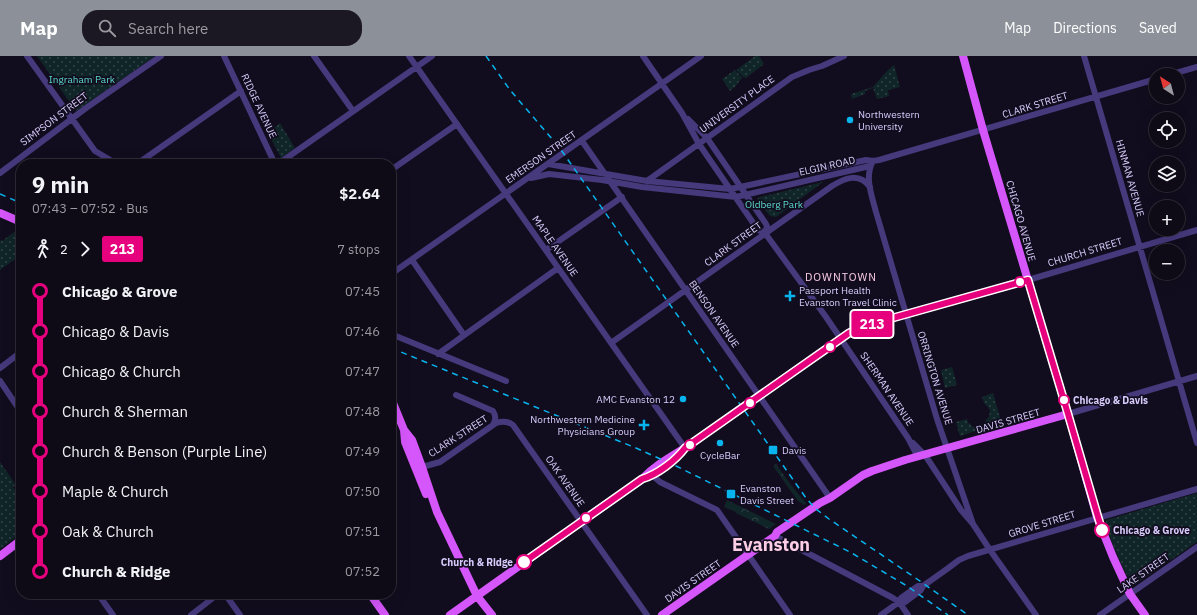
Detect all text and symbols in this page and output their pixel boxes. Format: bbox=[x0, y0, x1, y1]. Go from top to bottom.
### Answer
search box bbox=[82, 10, 362, 46]
text: Map bbox=[20, 16, 58, 40]
icon: search bbox=[96, 17, 118, 39]
text: Search here bbox=[128, 19, 208, 38]
text: Map bbox=[1004, 19, 1031, 37]
text: Directions bbox=[1053, 19, 1117, 37]
text: Saved bbox=[1139, 19, 1177, 37]
north arrow bbox=[1149, 68, 1185, 104]
map controls bbox=[1149, 68, 1185, 280]
street label: RIDGE AVENUE bbox=[238, 72, 280, 141]
street label: UNIVERSITY PLACE bbox=[697, 72, 777, 136]
park label: Ingraham Park bbox=[49, 73, 116, 86]
street label: SIMPSON STREET bbox=[18, 89, 91, 149]
street label: CLARK STREET bbox=[1001, 89, 1070, 121]
place label: Northwestern University bbox=[858, 108, 920, 133]
button: locate bbox=[1149, 112, 1185, 148]
marker: Northwestern University bbox=[845, 115, 855, 125]
street label: EMERSON STREET bbox=[503, 128, 579, 186]
street label: HINMAN AVENUE bbox=[1113, 138, 1147, 218]
street label: ELGIN ROAD bbox=[798, 153, 857, 179]
button: layers bbox=[1149, 156, 1185, 192]
text: 9 min bbox=[32, 170, 89, 199]
street label: CHICAGO AVENUE bbox=[1003, 179, 1039, 263]
text: $2.64 bbox=[339, 184, 380, 203]
park label: Oldberg Park bbox=[745, 198, 804, 211]
text: 07:43 – 07:52 · Bus bbox=[32, 200, 148, 217]
button: + bbox=[1149, 200, 1185, 236]
street label: MAPLE AVENUE bbox=[529, 213, 581, 279]
street label: CLARK STREET bbox=[702, 219, 765, 269]
street label: CHURCH STREET bbox=[1046, 234, 1124, 269]
icon: walk bbox=[32, 238, 54, 260]
icon: forward bbox=[74, 238, 96, 260]
text: 213 bbox=[110, 240, 135, 258]
text: 2 bbox=[60, 241, 68, 258]
text: 7 stops bbox=[337, 241, 380, 258]
button: − bbox=[1149, 244, 1185, 280]
district label: DOWNTOWN bbox=[805, 270, 877, 284]
unlabelled marker bbox=[1014, 276, 1026, 288]
street label: BENSON AVENUE bbox=[686, 278, 742, 350]
text: Chicago & Grove bbox=[62, 282, 177, 301]
text: 07:45 bbox=[345, 283, 380, 300]
place label: Passport Health Evanston Travel Clinic bbox=[799, 284, 897, 309]
marker: Passport Health Evanston Travel Clinic bbox=[784, 290, 796, 302]
line badge: 213 bbox=[849, 311, 895, 337]
text: 213 bbox=[859, 315, 885, 333]
text: Chicago & Davis bbox=[62, 322, 169, 341]
text: 07:46 bbox=[345, 323, 380, 340]
street label: ORRINGTON AVENUE bbox=[915, 330, 955, 427]
unlabelled marker bbox=[824, 341, 836, 353]
street label: SHERMAN AVENUE bbox=[857, 349, 917, 429]
text: Chicago & Church bbox=[62, 362, 181, 381]
text: 07:47 bbox=[345, 363, 380, 380]
place label: AMC Evanston 12 bbox=[596, 393, 675, 406]
marker: AMC Evanston 12 bbox=[678, 394, 688, 404]
marker: Chicago & Davis bbox=[1058, 394, 1070, 406]
place label: Chicago & Davis bbox=[1073, 394, 1148, 407]
unlabelled marker bbox=[744, 397, 756, 409]
text: Church & Sherman bbox=[62, 402, 188, 421]
text: 07:48 bbox=[345, 403, 380, 420]
street label: DAVIS STREET bbox=[974, 406, 1042, 436]
street label: CLARK STREET bbox=[426, 412, 490, 460]
place label: Northwestern Medicine Physicians Group bbox=[530, 413, 635, 438]
marker: Northwestern Medicine Physicians Group bbox=[638, 419, 650, 431]
marker: CycleBar bbox=[715, 438, 725, 448]
unlabelled marker bbox=[684, 439, 696, 451]
text: Church & Benson (Purple Line) bbox=[62, 442, 267, 461]
text: 07:49 bbox=[345, 443, 380, 460]
marker: Davis bbox=[767, 444, 779, 456]
place label: Davis bbox=[782, 444, 806, 457]
place label: CycleBar bbox=[700, 449, 740, 462]
street label: OAK AVENUE bbox=[543, 453, 588, 509]
text: Maple & Church bbox=[62, 482, 169, 501]
place label: Evanston Davis Street bbox=[740, 482, 795, 507]
text: 07:50 bbox=[345, 483, 380, 500]
marker: Evanston Davis Street bbox=[725, 488, 737, 500]
street label: GROVE STREET bbox=[1007, 508, 1077, 540]
unlabelled marker bbox=[580, 512, 592, 524]
text: Oak & Church bbox=[62, 522, 154, 541]
marker: Chicago & Grove bbox=[1094, 522, 1110, 538]
text: 07:51 bbox=[345, 523, 380, 540]
place label: Chicago & Grove bbox=[1113, 524, 1190, 537]
district label: Evanston bbox=[732, 533, 810, 556]
street label: LAKE STREET bbox=[1114, 550, 1172, 596]
marker: Church & Ridge bbox=[516, 554, 532, 570]
place label: Church & Ridge bbox=[441, 556, 513, 569]
street label: DAVIS STREET bbox=[662, 557, 724, 605]
text: Church & Ridge bbox=[62, 562, 170, 581]
text: 07:52 bbox=[345, 563, 380, 580]

